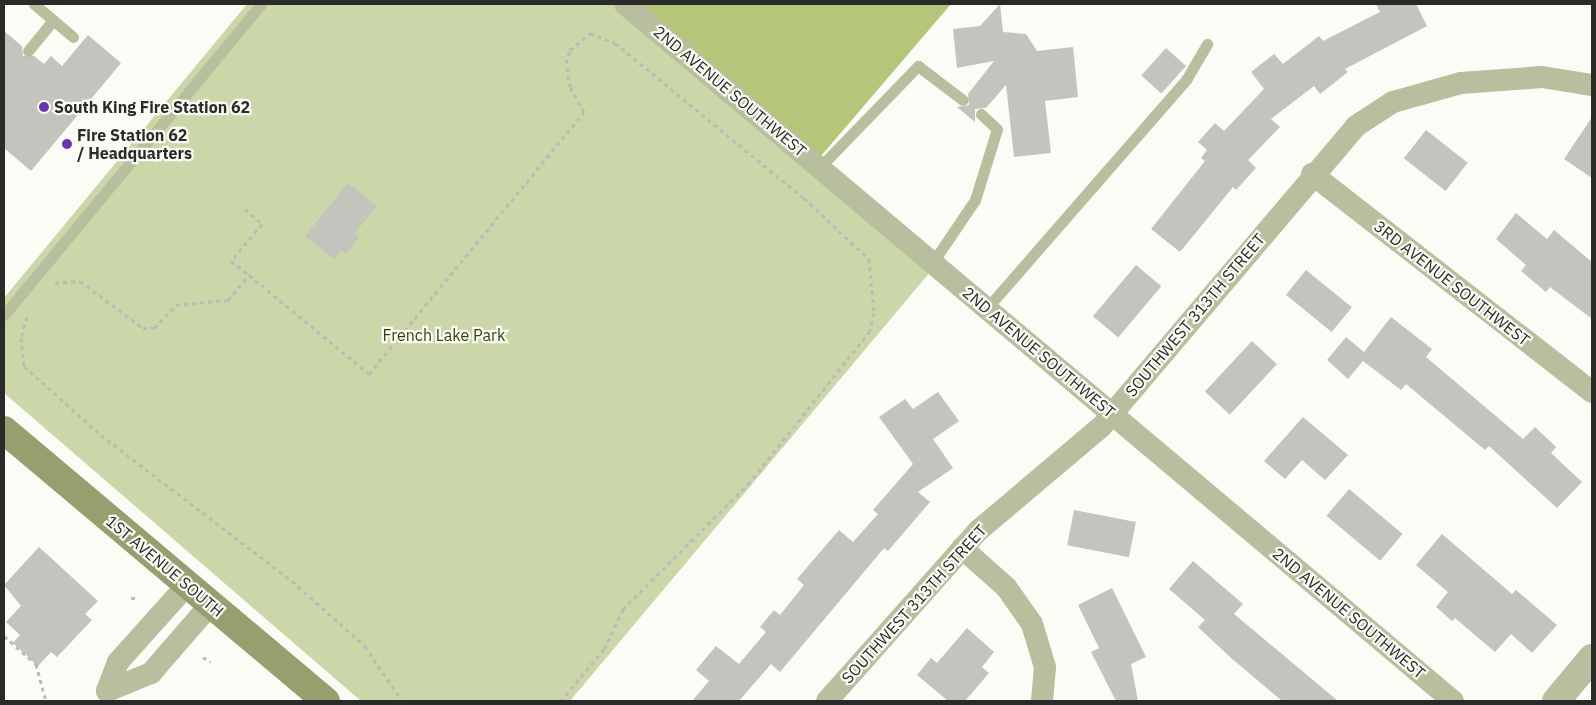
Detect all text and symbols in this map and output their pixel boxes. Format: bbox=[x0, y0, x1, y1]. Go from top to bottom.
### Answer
street label: 2ND AVENUE SOUTHWEST bbox=[650, 22, 810, 160]
place label: South King Fire Station 62 bbox=[54, 97, 250, 117]
marker: South King Fire Station 62 bbox=[38, 101, 50, 113]
place label: Fire Station 62 / Headquarters bbox=[77, 125, 192, 163]
marker: Fire Station 62 / Headquarters bbox=[61, 138, 73, 150]
street label: 3RD AVENUE SOUTHWEST bbox=[1370, 216, 1534, 350]
street label: SOUTHWEST 313TH STREET bbox=[1121, 230, 1269, 400]
street label: 2ND AVENUE SOUTHWEST bbox=[959, 283, 1119, 421]
park label: French Lake Park bbox=[383, 325, 505, 345]
street label: 1ST AVENUE SOUTH bbox=[102, 511, 228, 621]
street label: SOUTHWEST 313TH STREET bbox=[838, 521, 990, 687]
street label: 2ND AVENUE SOUTHWEST bbox=[1269, 544, 1429, 682]

